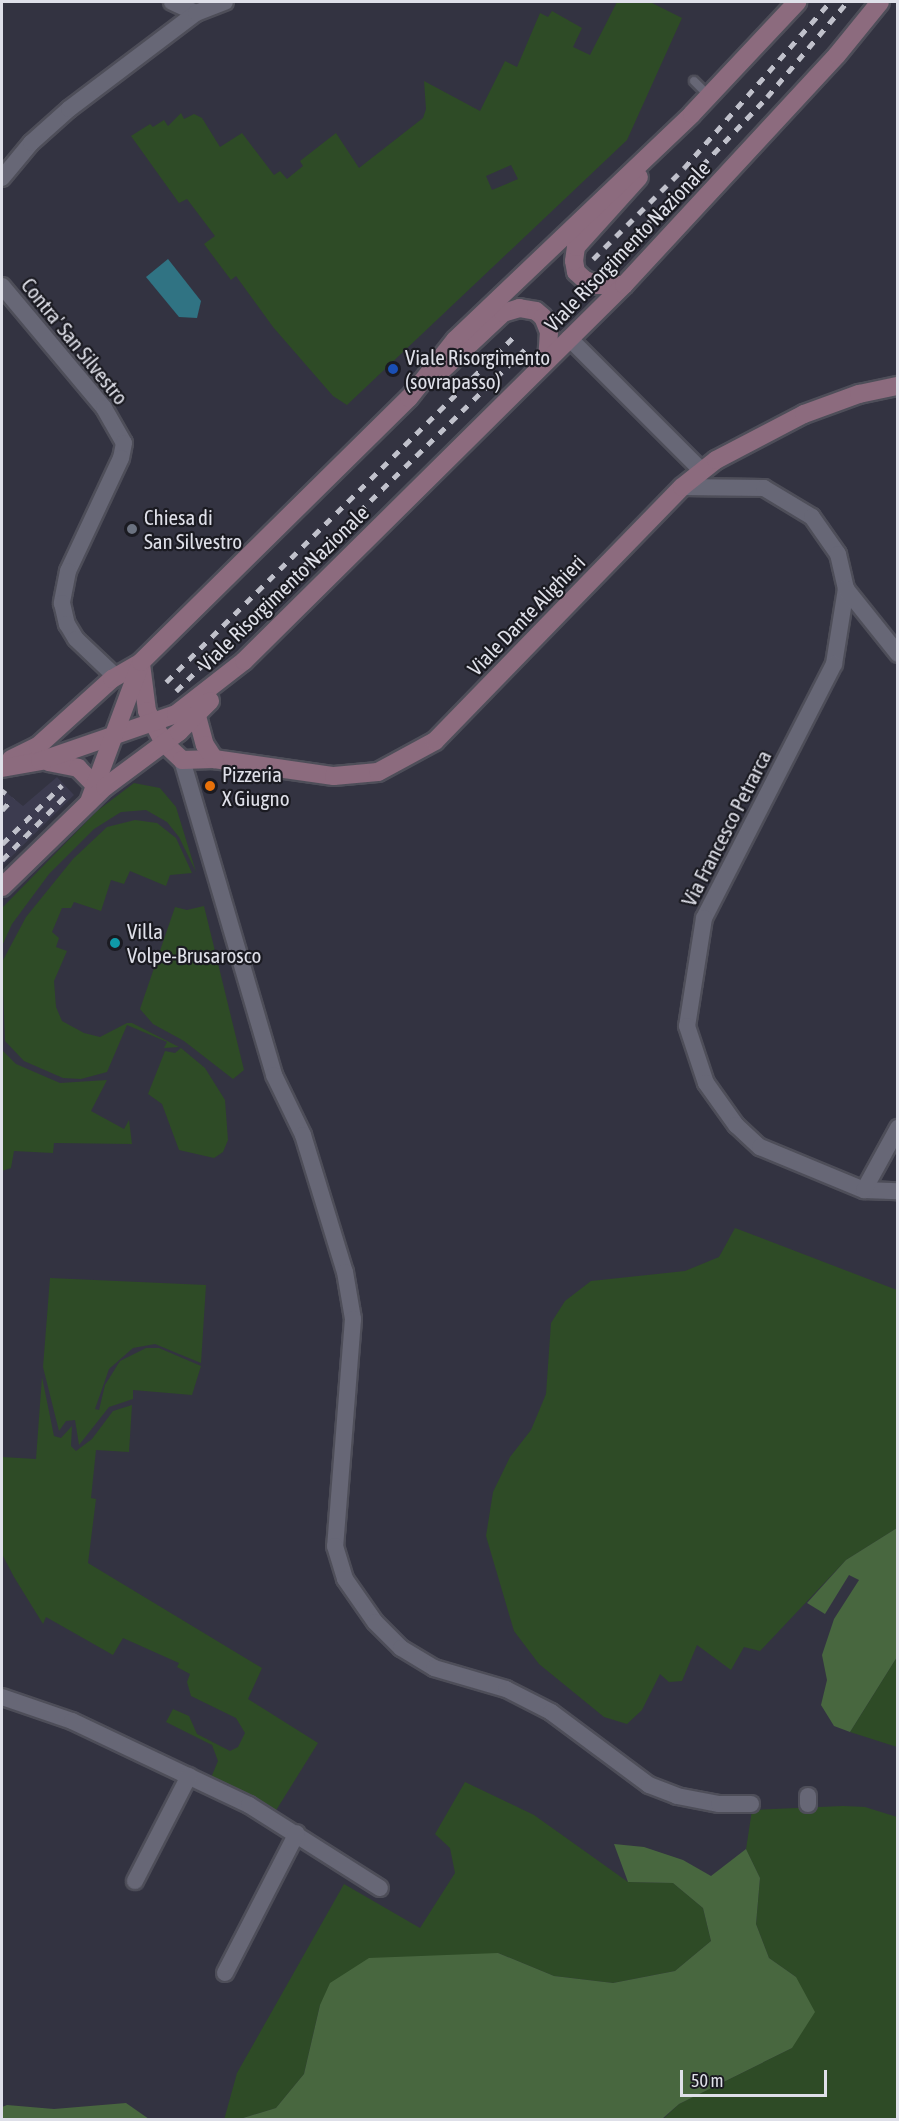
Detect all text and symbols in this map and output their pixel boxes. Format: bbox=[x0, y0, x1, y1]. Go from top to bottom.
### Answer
street label: Viale Risorgimento Nazionale bbox=[539, 155, 715, 337]
street label: Contra' San Silvestro bbox=[16, 273, 134, 409]
place label: Viale Risorgimento (sovrapasso) bbox=[405, 344, 550, 394]
marker: Viale Risorgimento (sovrapasso) bbox=[386, 362, 400, 376]
street label: Viale Risorgimento Nazionale bbox=[192, 500, 374, 676]
place label: Chiesa di San Silvestro bbox=[144, 504, 242, 554]
marker: Chiesa di San Silvestro bbox=[125, 522, 139, 536]
street label: Viale Dante Alighieri bbox=[462, 549, 590, 681]
street label: Via Francesco Petrarca bbox=[676, 746, 776, 910]
place label: Pizzeria X Giugno bbox=[222, 761, 290, 811]
marker: Pizzeria X Giugno bbox=[203, 779, 217, 793]
place label: Villa Volpe-Brusarosco bbox=[127, 918, 261, 968]
marker: Villa Volpe-Brusarosco bbox=[108, 936, 122, 950]
scale bar bbox=[683, 2058, 830, 2096]
text: 50 m bbox=[691, 2070, 723, 2091]

